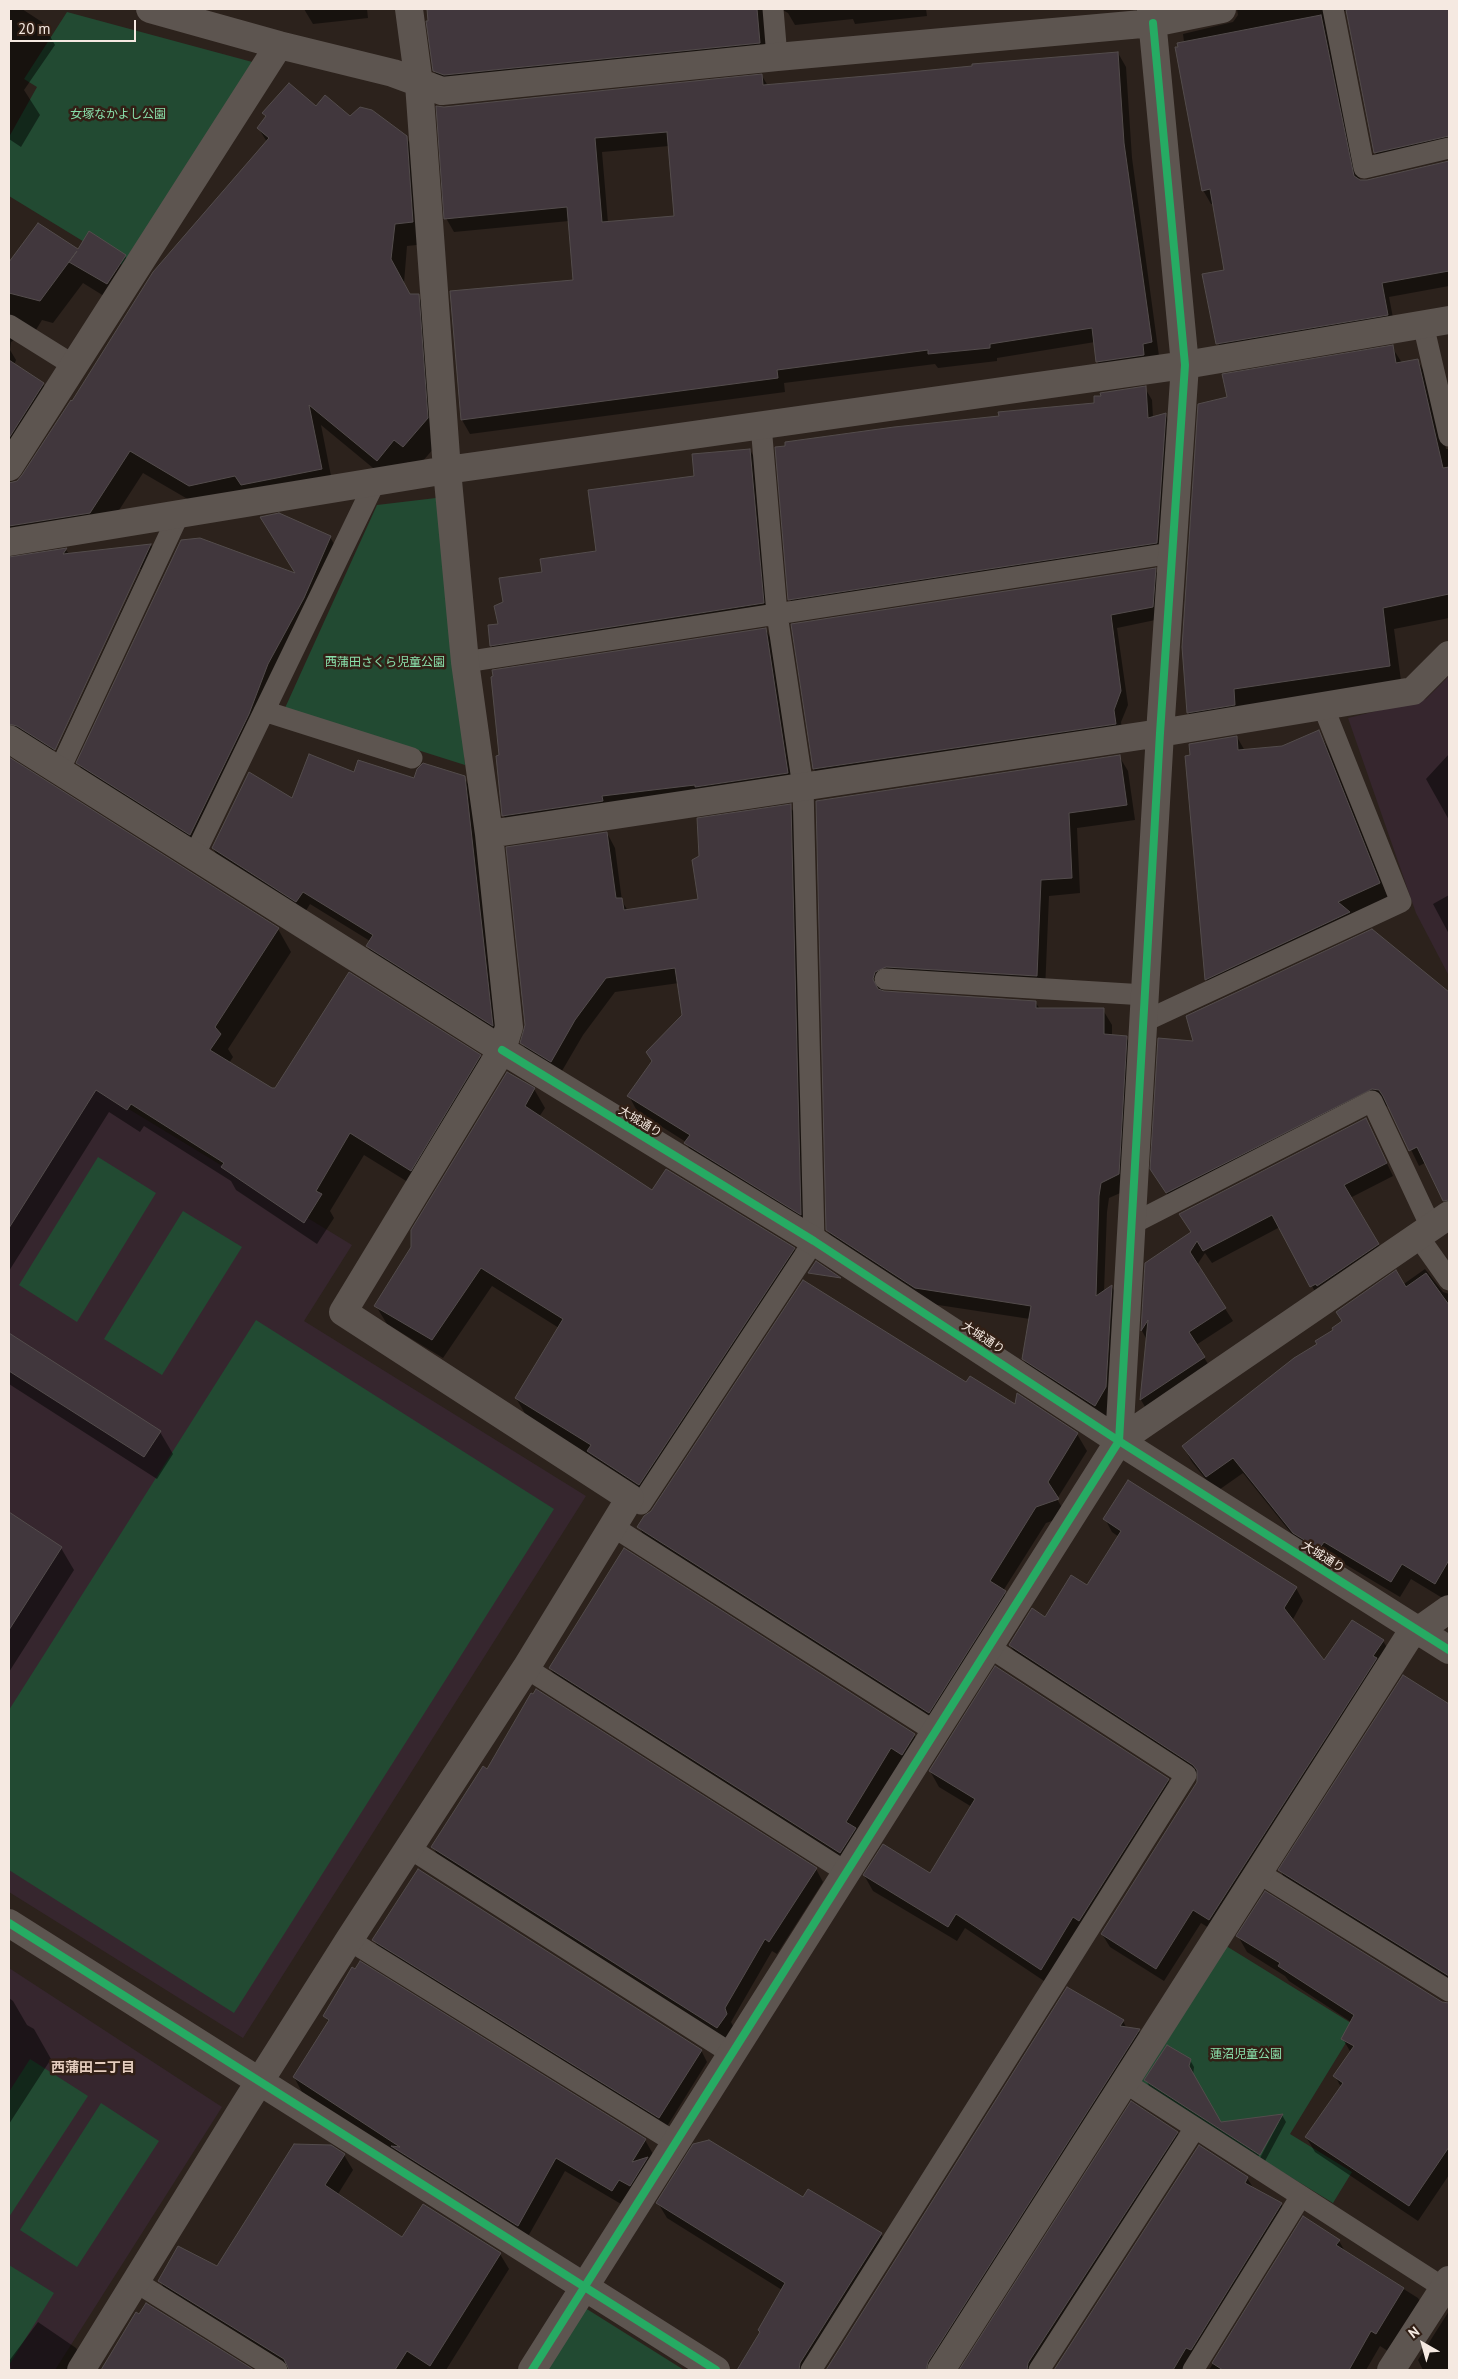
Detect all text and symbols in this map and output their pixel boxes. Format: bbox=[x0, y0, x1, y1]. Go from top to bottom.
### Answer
scale bar bbox=[12, 10, 139, 42]
text: 20 m bbox=[18, 19, 51, 38]
park label: 女塚なかよし公園 bbox=[70, 108, 166, 122]
park label: 西蒲田さくら児童公園 bbox=[325, 656, 445, 670]
street label: 大城通り bbox=[616, 1103, 664, 1141]
street label: 大城通り bbox=[959, 1319, 1007, 1357]
street label: 大城通り bbox=[1299, 1538, 1347, 1576]
park label: 蓮沼児童公園 bbox=[1210, 2048, 1282, 2062]
district label: 西蒲田二丁目 bbox=[51, 2060, 135, 2076]
north arrow bbox=[1398, 2319, 1448, 2369]
text: N bbox=[1405, 2322, 1423, 2342]

